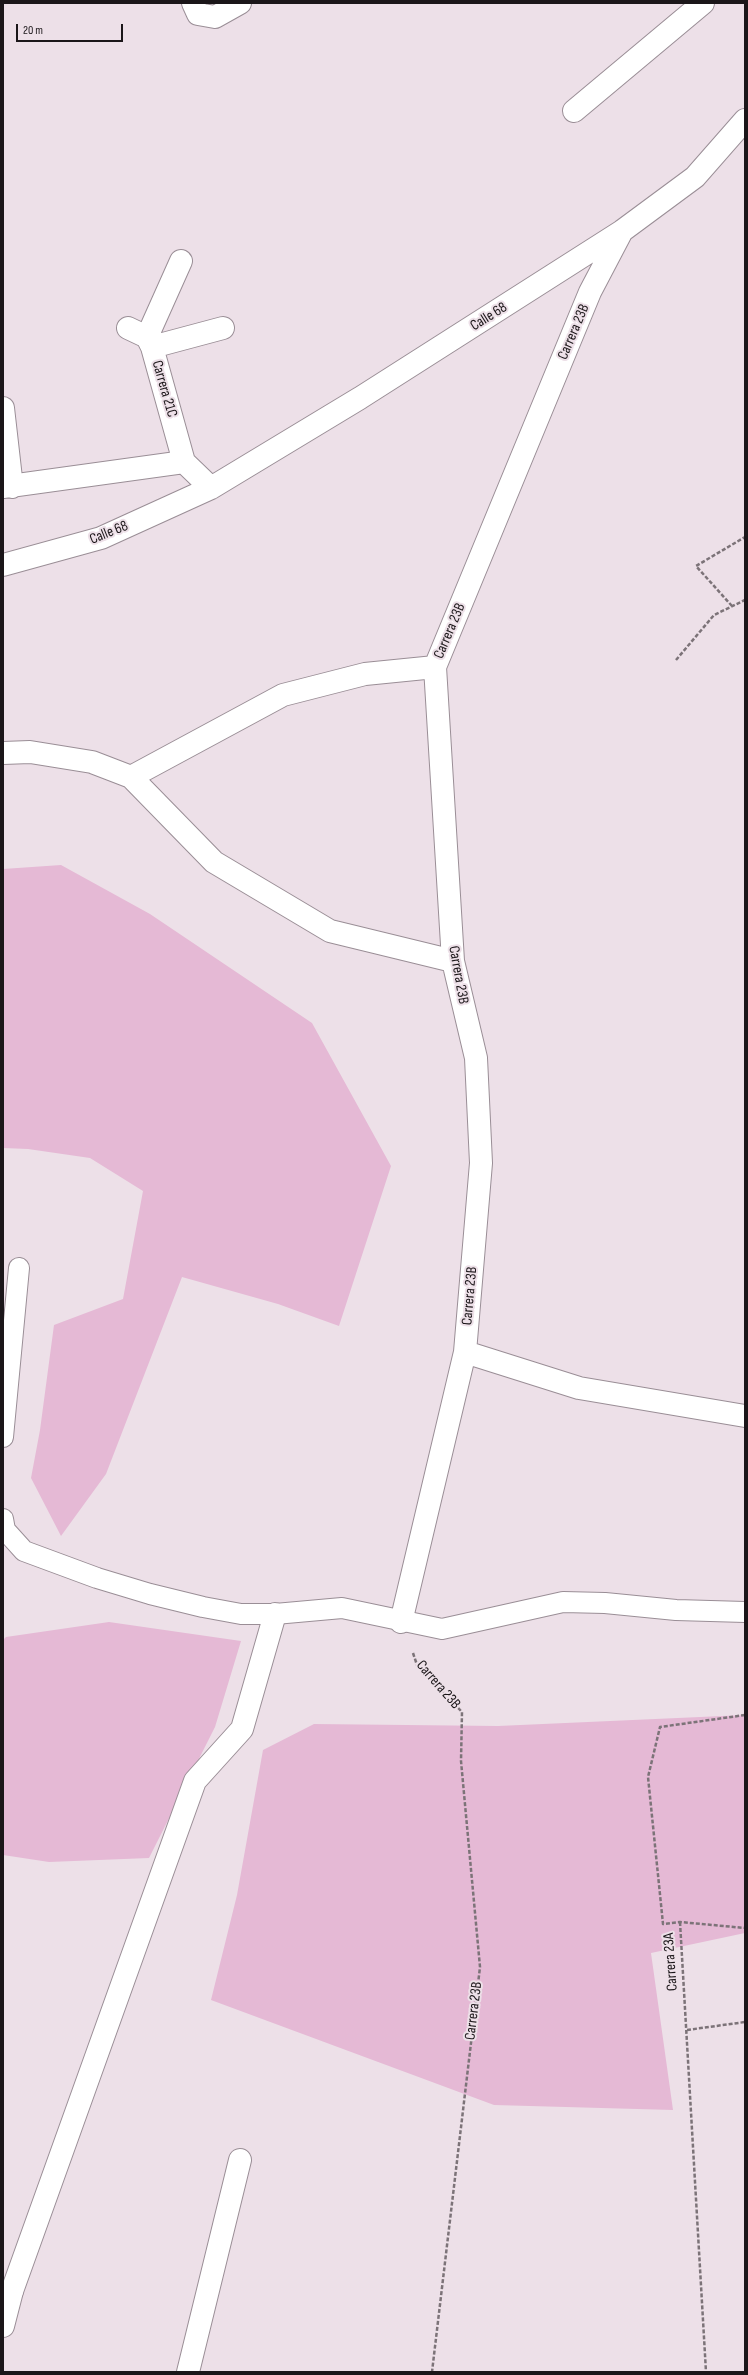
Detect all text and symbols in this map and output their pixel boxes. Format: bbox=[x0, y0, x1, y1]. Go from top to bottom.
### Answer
scale bar bbox=[18, 16, 125, 42]
text: 20 m bbox=[23, 23, 43, 38]
street label: Calle 68 bbox=[467, 299, 511, 335]
street label: Carrera 23B bbox=[554, 302, 594, 362]
street label: Carrera 21C bbox=[147, 359, 181, 419]
street label: Calle 68 bbox=[87, 517, 131, 549]
street label: Carrera 23B bbox=[430, 601, 470, 661]
street label: Carrera 23B bbox=[444, 945, 472, 1005]
street label: Carrera 23B bbox=[458, 1266, 482, 1326]
street label: Carrera 23B bbox=[412, 1657, 464, 1713]
street label: Carrera 23A bbox=[660, 1932, 682, 1992]
street label: Carrera 23B bbox=[461, 1981, 487, 2041]

